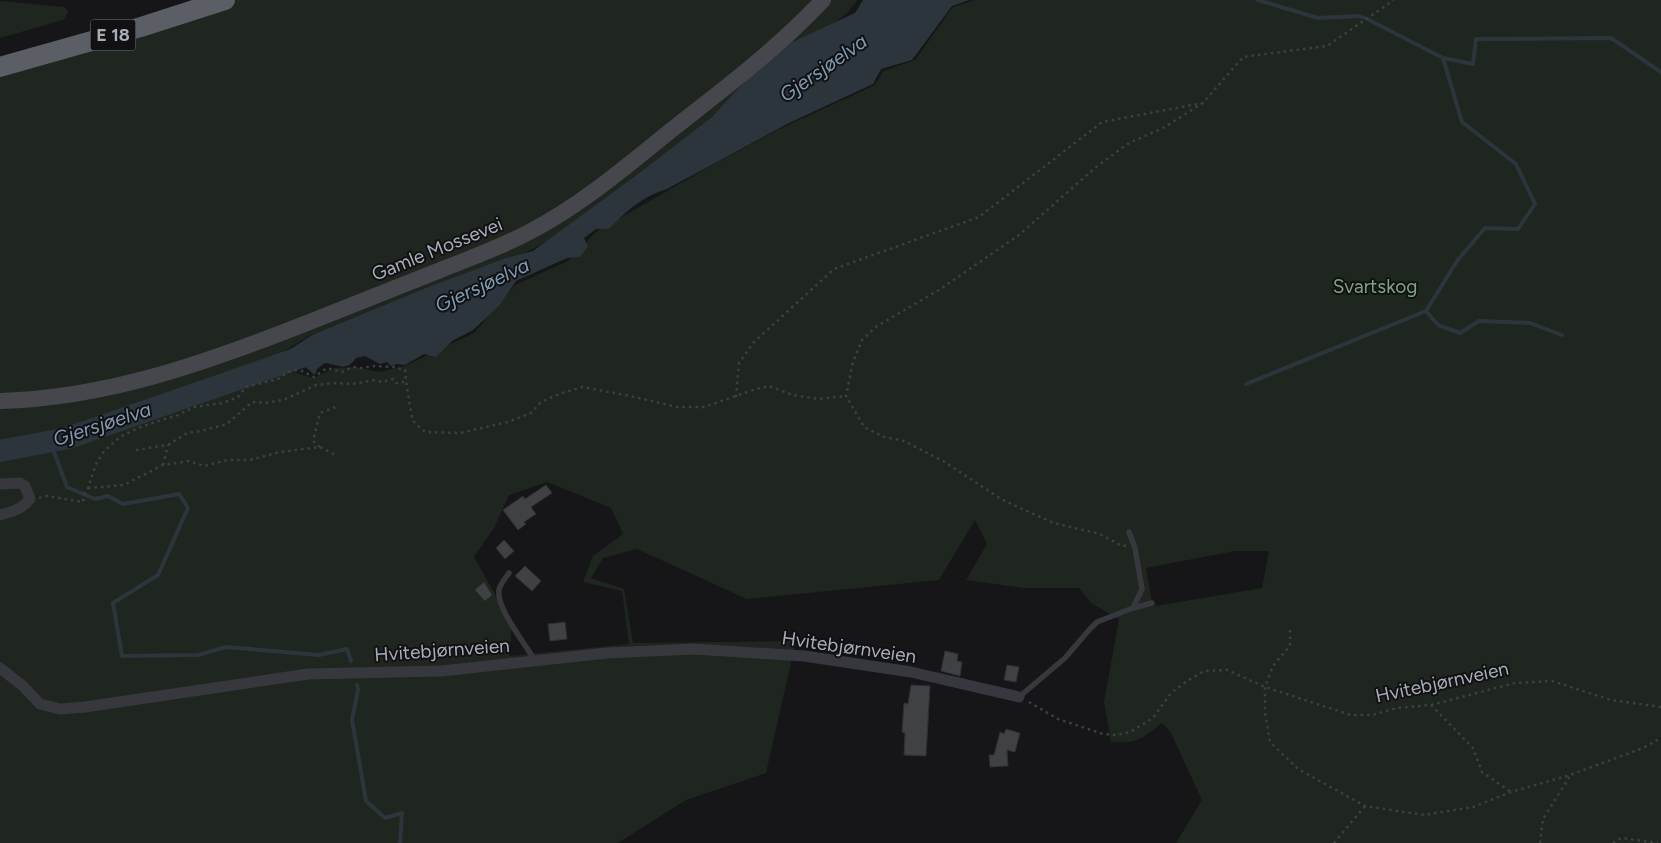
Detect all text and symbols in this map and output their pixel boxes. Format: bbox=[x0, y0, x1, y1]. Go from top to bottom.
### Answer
road number: E 18 bbox=[90, 20, 136, 50]
water label: Gjersjøelva bbox=[775, 29, 872, 107]
street label: Gamle Mossevei bbox=[368, 212, 506, 286]
water label: Gjersjøelva bbox=[431, 253, 533, 317]
park label: Svartskog bbox=[1333, 275, 1417, 298]
water label: Gjersjøelva bbox=[50, 397, 154, 451]
street label: Hvitebjørnveien bbox=[780, 626, 918, 668]
street label: Hvitebjørnveien bbox=[374, 634, 510, 666]
street label: Hvitebjørnveien bbox=[1373, 657, 1511, 707]

